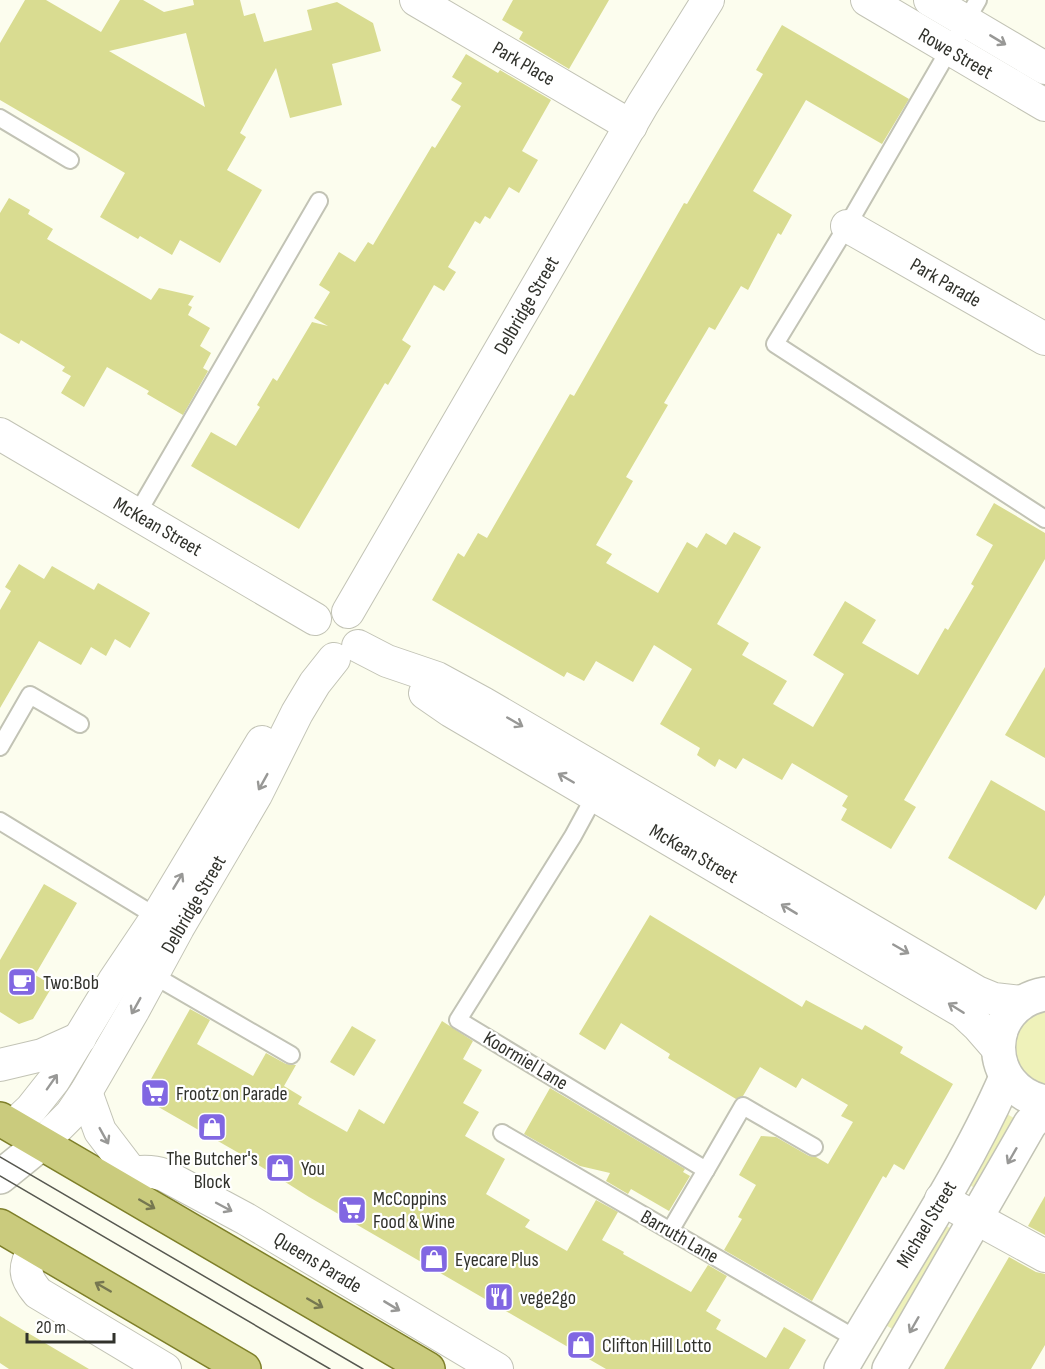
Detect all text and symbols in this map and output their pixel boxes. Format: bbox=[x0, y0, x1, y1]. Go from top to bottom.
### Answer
street label: Rowe Street bbox=[914, 23, 997, 85]
one-way arrow bbox=[989, 34, 1006, 46]
street label: Park Place bbox=[488, 36, 559, 91]
street label: Delbridge Street bbox=[489, 252, 565, 359]
street label: Park Parade bbox=[906, 253, 985, 313]
street label: McKean Street bbox=[109, 492, 206, 562]
one-way arrow bbox=[506, 716, 523, 728]
one-way arrow bbox=[257, 772, 268, 790]
one-way arrow bbox=[558, 772, 575, 784]
street label: McKean Street bbox=[645, 819, 742, 889]
street label: Delbridge Street bbox=[156, 851, 232, 958]
one-way arrow bbox=[172, 873, 184, 890]
one-way arrow bbox=[781, 902, 798, 914]
one-way arrow bbox=[892, 943, 909, 955]
cafe icon: Two:Bob bbox=[6, 966, 38, 998]
place label: Two:Bob bbox=[43, 971, 99, 995]
one-way arrow bbox=[130, 997, 142, 1014]
one-way arrow bbox=[948, 1002, 965, 1015]
street label: Koormiel Lane bbox=[479, 1026, 572, 1095]
one-way arrow bbox=[46, 1074, 58, 1090]
supermarket icon: Frootz on Parade bbox=[139, 1077, 171, 1109]
place label: Frootz on Parade bbox=[176, 1082, 288, 1106]
shop icon: The Butcher's Block bbox=[196, 1111, 228, 1143]
one-way arrow bbox=[98, 1127, 110, 1144]
place label: The Butcher's Block bbox=[166, 1147, 258, 1194]
one-way arrow bbox=[1005, 1147, 1017, 1164]
shop icon: You bbox=[264, 1152, 296, 1184]
place label: You bbox=[301, 1157, 325, 1181]
street label: Michael Street bbox=[892, 1177, 962, 1272]
place label: McCoppins Food & Wine bbox=[373, 1187, 455, 1234]
supermarket icon: McCoppins Food & Wine bbox=[336, 1194, 368, 1226]
one-way arrow bbox=[138, 1198, 155, 1210]
one-way arrow bbox=[214, 1202, 232, 1213]
street label: Barruth Lane bbox=[636, 1205, 723, 1269]
street label: Queens Parade bbox=[269, 1227, 366, 1299]
shop icon: Eyecare Plus bbox=[418, 1243, 450, 1275]
place label: Eyecare Plus bbox=[455, 1248, 539, 1272]
one-way arrow bbox=[95, 1281, 112, 1293]
restaurant icon: vege2go bbox=[483, 1281, 515, 1313]
place label: vege2go bbox=[520, 1286, 576, 1310]
one-way arrow bbox=[306, 1297, 323, 1309]
one-way arrow bbox=[383, 1301, 400, 1313]
scale bar bbox=[27, 1306, 114, 1344]
one-way arrow bbox=[907, 1316, 919, 1333]
text: 20 m bbox=[36, 1317, 66, 1338]
shop icon: Clifton Hill Lotto bbox=[565, 1329, 597, 1361]
place label: Clifton Hill Lotto bbox=[602, 1334, 712, 1358]

